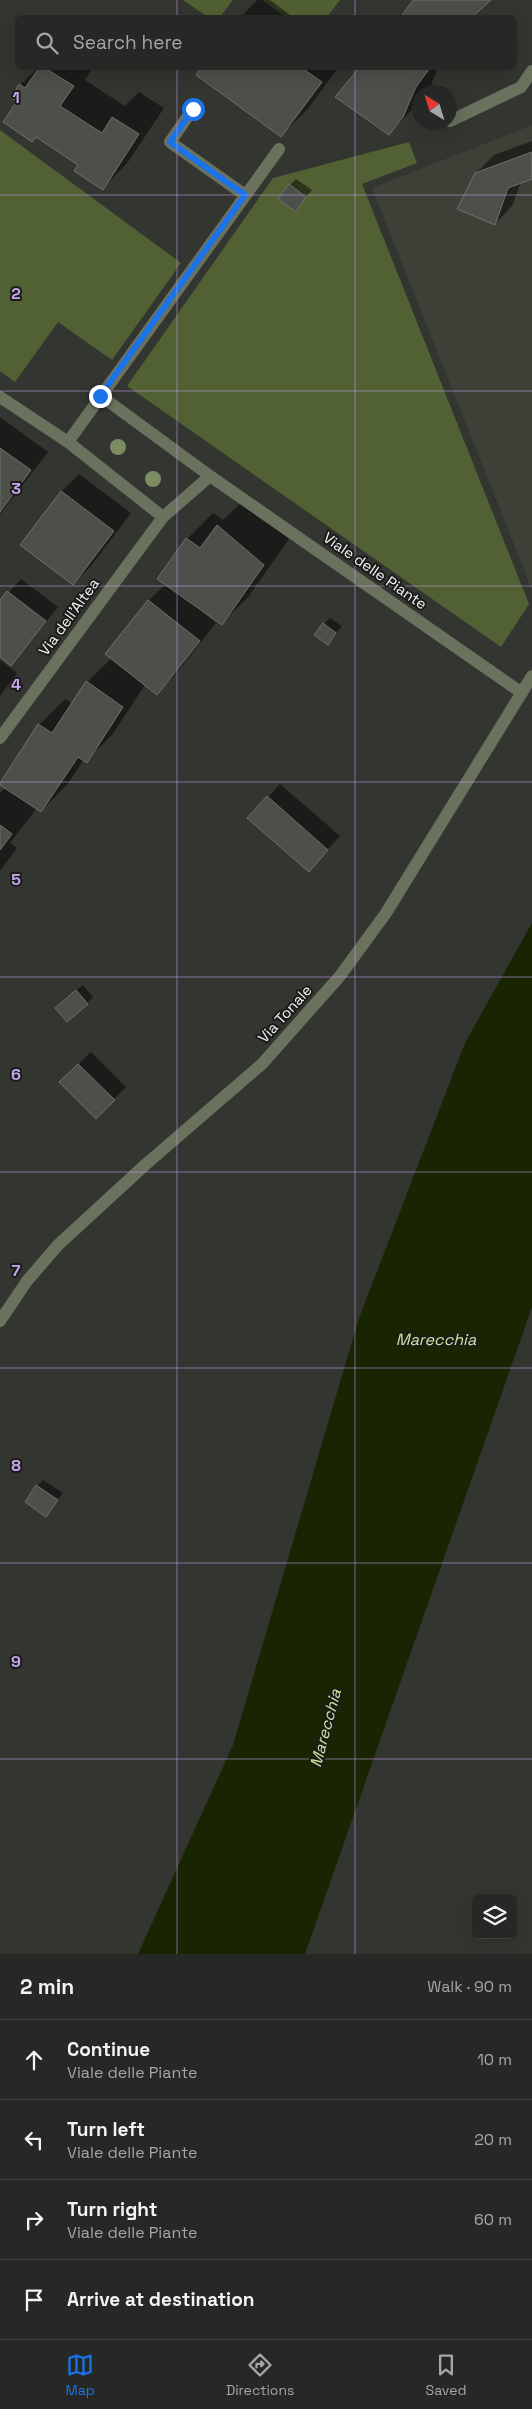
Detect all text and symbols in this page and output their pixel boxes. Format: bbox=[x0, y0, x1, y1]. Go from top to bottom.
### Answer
search box bbox=[15, 15, 517, 70]
icon: search bbox=[33, 29, 61, 57]
text: Search here bbox=[73, 30, 183, 55]
north arrow bbox=[412, 85, 457, 130]
text: 1 bbox=[12, 87, 20, 108]
route start bbox=[182, 98, 205, 121]
text: 2 bbox=[11, 283, 21, 304]
route end bbox=[89, 385, 112, 408]
text: 3 bbox=[11, 478, 21, 499]
street label: Viale delle Piante bbox=[320, 528, 431, 614]
street label: Via dell'Altea bbox=[34, 574, 103, 659]
text: 4 bbox=[11, 674, 21, 695]
text: 5 bbox=[11, 869, 21, 890]
street label: Via Tonale bbox=[253, 980, 316, 1047]
text: 6 bbox=[11, 1064, 21, 1085]
text: 7 bbox=[12, 1260, 21, 1281]
water label: Marecchia bbox=[396, 1329, 477, 1350]
text: 8 bbox=[11, 1455, 21, 1476]
text: 9 bbox=[11, 1651, 21, 1672]
water label: Marecchia bbox=[305, 1686, 346, 1770]
map controls bbox=[472, 1894, 517, 1939]
button: layers bbox=[472, 1894, 517, 1939]
text: 2 min bbox=[20, 1973, 74, 2000]
text: Walk · 90 m bbox=[427, 1976, 512, 1997]
text: Continue bbox=[67, 2037, 150, 2062]
icon: ahead bbox=[20, 2046, 48, 2074]
text: 10 m bbox=[477, 2049, 512, 2070]
text: Viale delle Piante bbox=[67, 2062, 198, 2083]
text: Turn left bbox=[67, 2117, 145, 2142]
icon: left bbox=[20, 2126, 48, 2154]
text: 20 m bbox=[474, 2129, 512, 2150]
text: Viale delle Piante bbox=[67, 2142, 198, 2163]
text: Turn right bbox=[67, 2197, 157, 2222]
icon: right bbox=[20, 2206, 48, 2234]
text: 60 m bbox=[474, 2209, 512, 2230]
text: Viale delle Piante bbox=[67, 2222, 198, 2243]
icon: arrive bbox=[20, 2286, 48, 2314]
text: Arrive at destination bbox=[67, 2287, 255, 2312]
tab: Map bbox=[66, 2351, 95, 2399]
tab: Directions bbox=[226, 2351, 294, 2399]
tab: Saved bbox=[426, 2351, 466, 2399]

